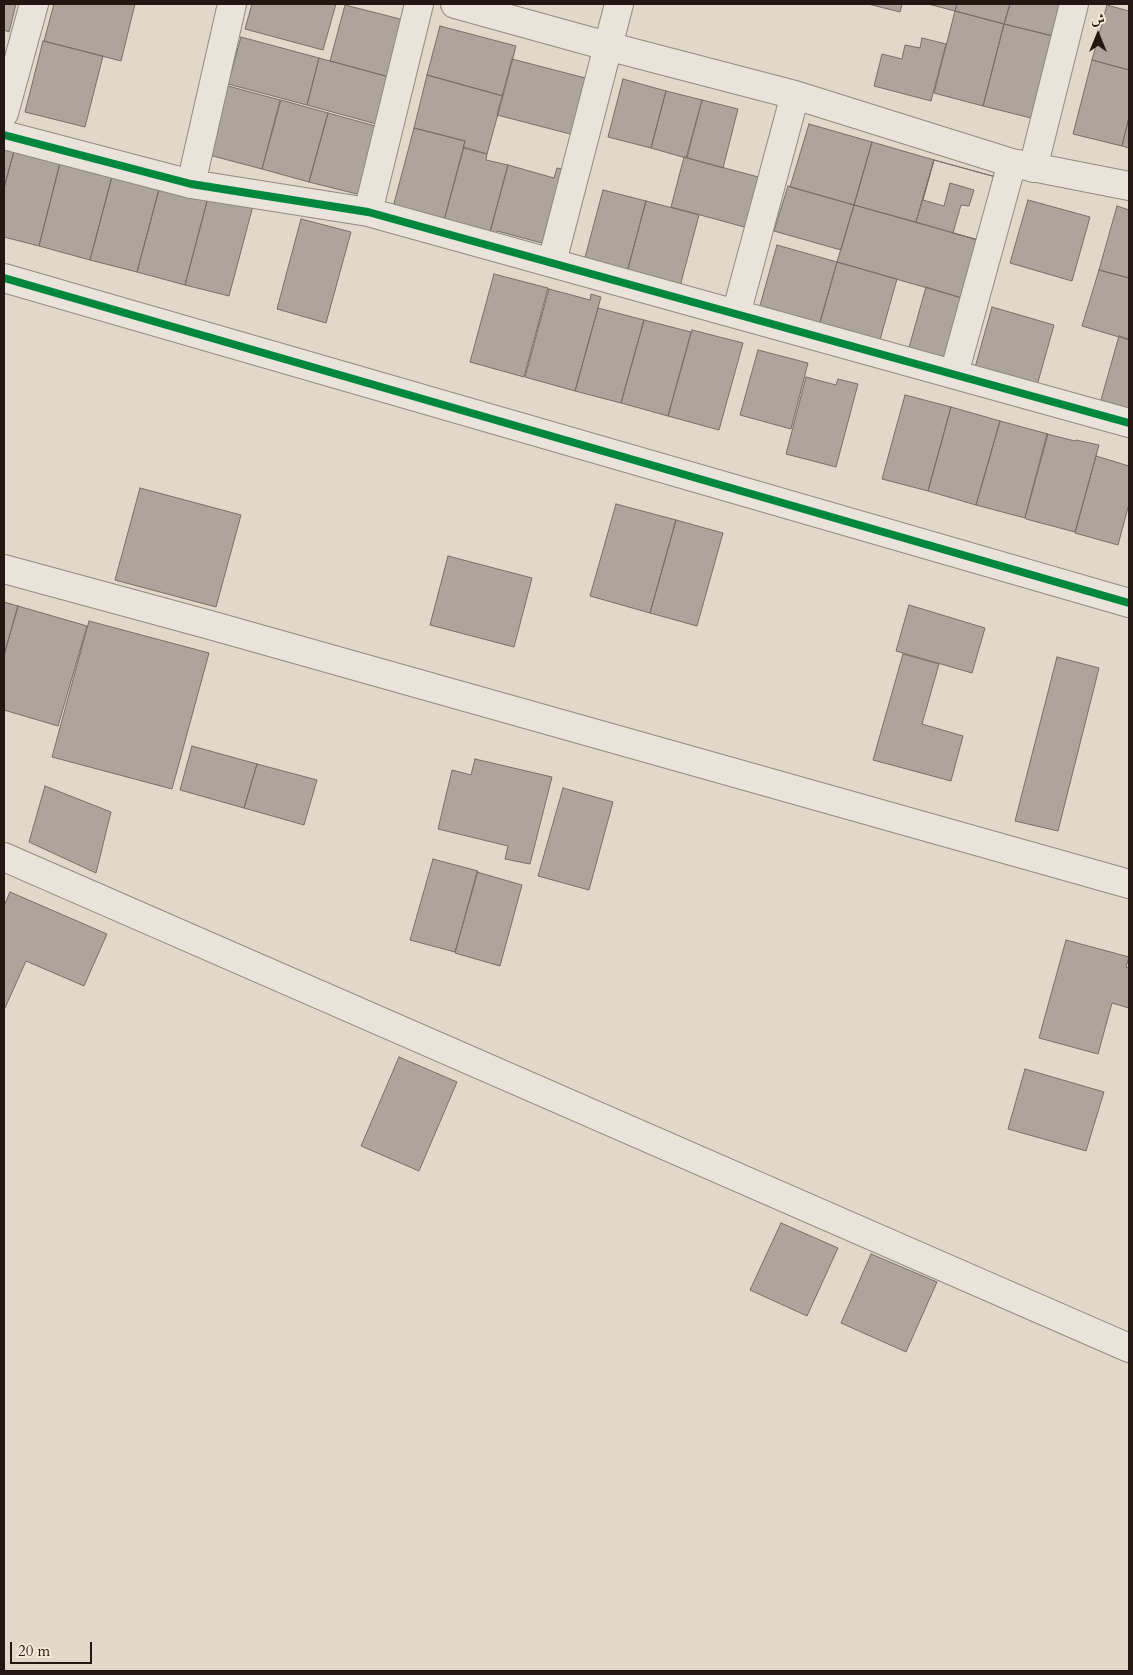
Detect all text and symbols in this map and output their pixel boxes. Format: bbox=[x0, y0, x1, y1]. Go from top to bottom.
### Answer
north arrow bbox=[1073, 10, 1123, 60]
text: ش bbox=[1091, 10, 1105, 29]
scale bar bbox=[12, 1632, 95, 1664]
text: 20 m bbox=[18, 1641, 50, 1661]

